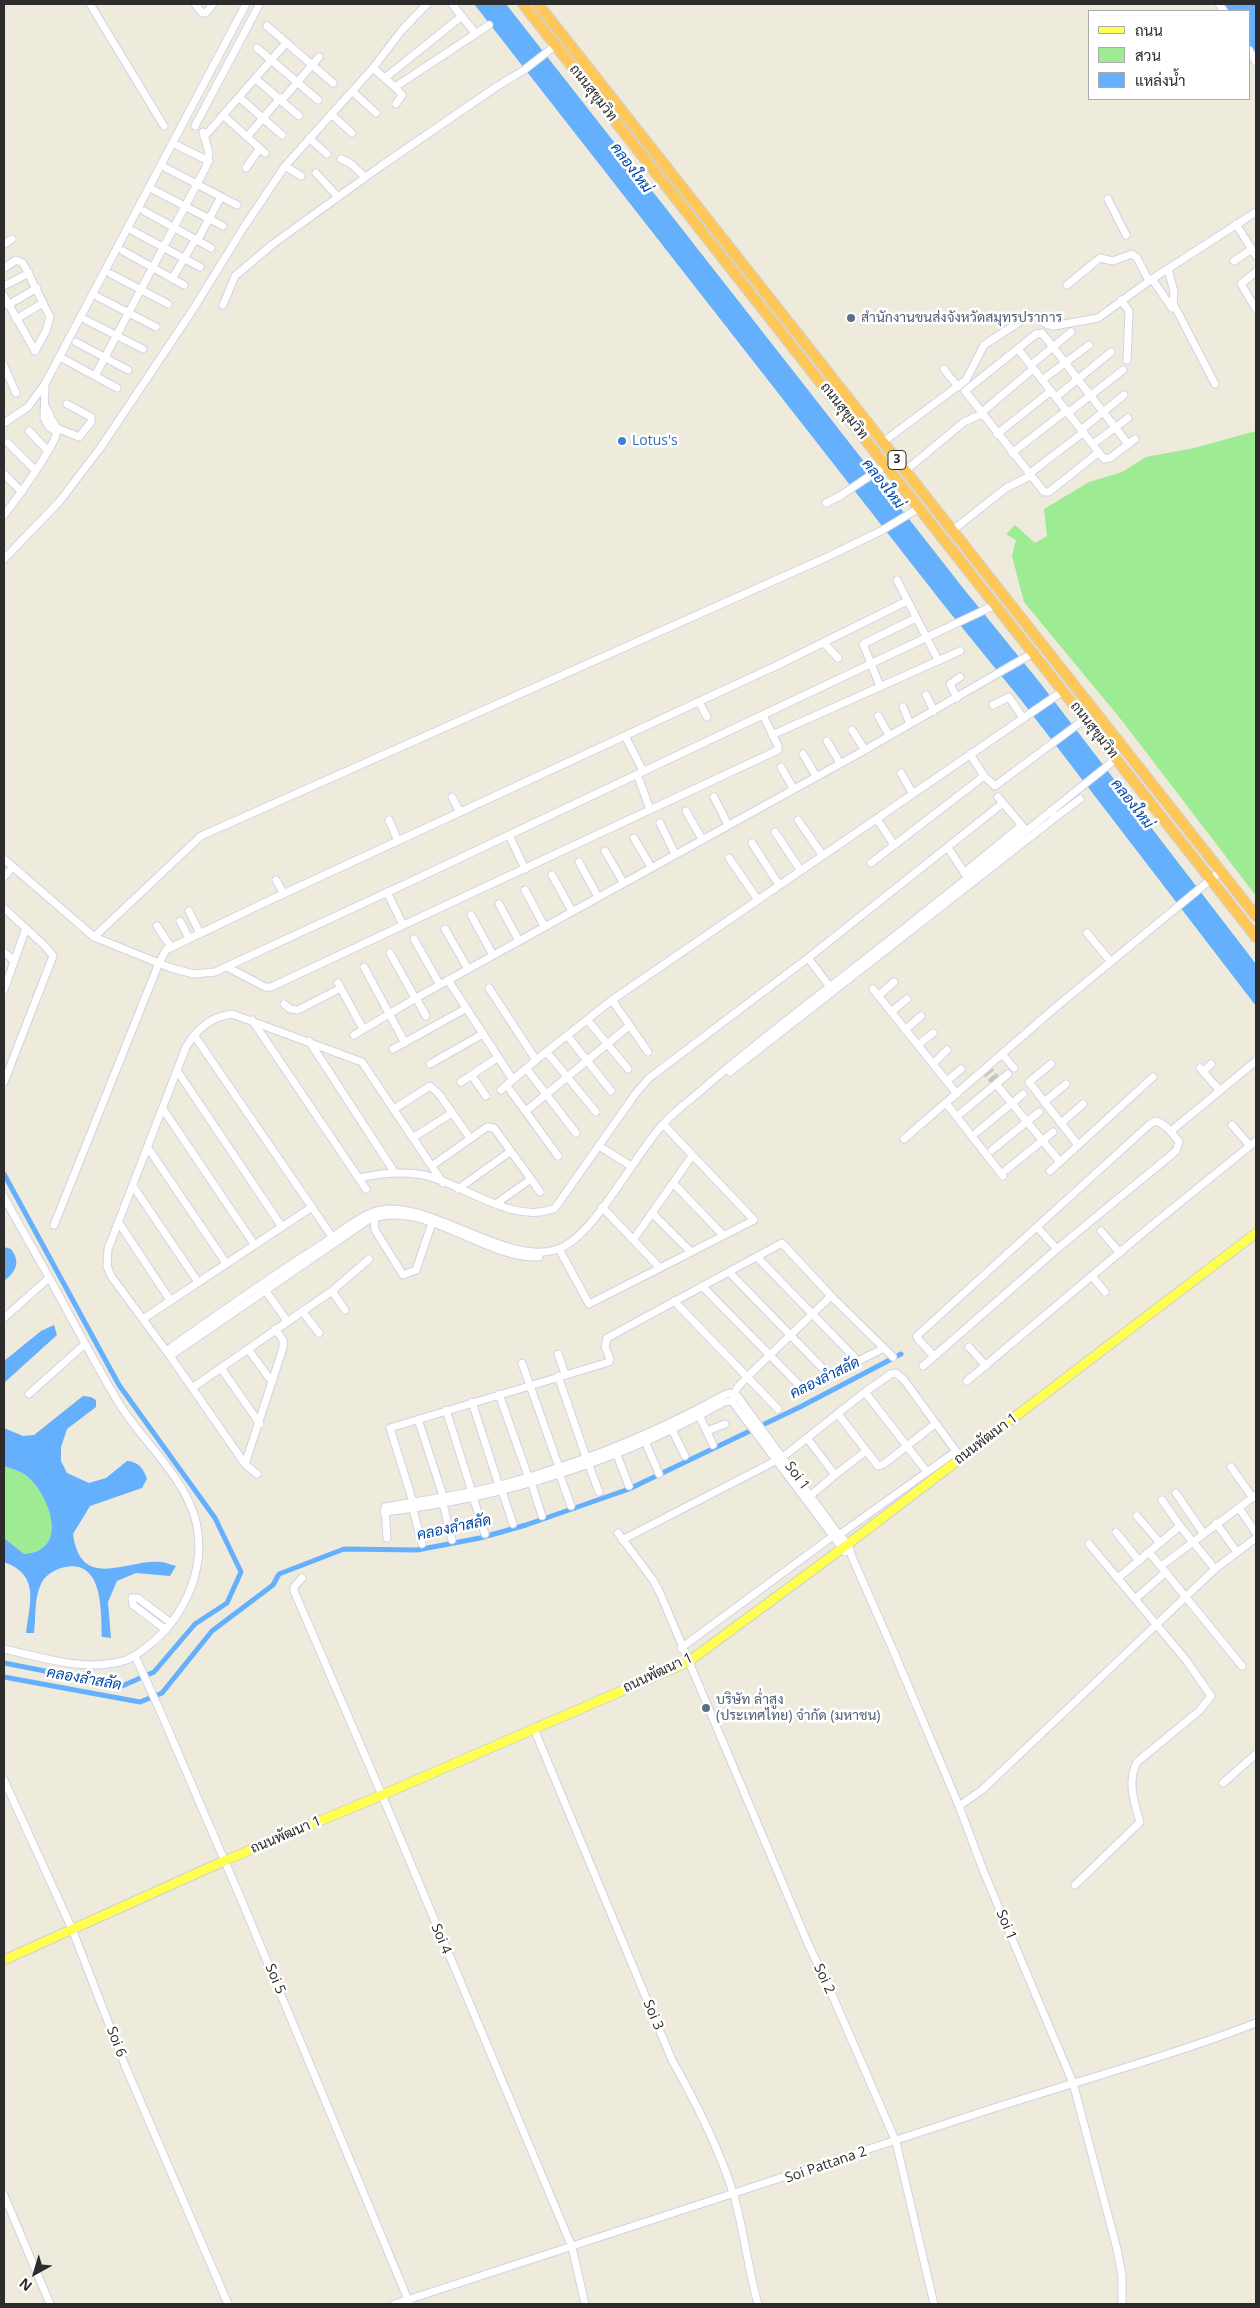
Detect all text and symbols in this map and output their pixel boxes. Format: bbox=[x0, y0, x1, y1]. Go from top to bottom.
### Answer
legend bbox=[1088, 10, 1250, 100]
text: ถนน bbox=[1135, 20, 1163, 40]
text: สวน bbox=[1135, 45, 1161, 65]
street label: ถนนสุขุมวิท bbox=[566, 61, 620, 125]
text: แหล่งน้ำ bbox=[1135, 70, 1186, 90]
water label: คลองใหม่ bbox=[606, 139, 656, 197]
place label: สำนักงานขนส่งจังหวัดสมุทรปราการ bbox=[861, 310, 1062, 326]
marker: สำนักงานขนส่งจังหวัดสมุทรปราการ bbox=[845, 312, 857, 324]
street label: ถนนสุขุมวิท bbox=[817, 379, 871, 443]
place label: Lotus's bbox=[632, 433, 678, 449]
marker: Lotus's bbox=[616, 435, 628, 447]
road number: 3 bbox=[888, 450, 906, 470]
water label: คลองใหม่ bbox=[858, 456, 908, 512]
street label: ถนนสุขุมวิท bbox=[1067, 698, 1121, 762]
water label: คลองใหม่ bbox=[1107, 776, 1157, 832]
water label: คลองลำสลัด bbox=[787, 1353, 863, 1403]
street label: ถนนพัฒนา 1 bbox=[951, 1410, 1021, 1468]
street label: Soi 1 bbox=[781, 1458, 813, 1494]
water label: คลองลำสลัด bbox=[415, 1511, 493, 1545]
street label: ถนนพัฒนา 1 bbox=[620, 1650, 696, 1696]
water label: คลองลำสลัด bbox=[45, 1664, 123, 1694]
place label: บริษัท ล่ำสูง (ประเทศไทย) จำกัด (มหาชน) bbox=[716, 1692, 880, 1724]
marker: บริษัท ล่ำสูง (ประเทศไทย) จำกัด (มหาชน) bbox=[700, 1702, 712, 1714]
street label: ถนนพัฒนา 1 bbox=[248, 1813, 324, 1857]
street label: Soi 1 bbox=[992, 1907, 1020, 1943]
street label: Soi 4 bbox=[427, 1921, 455, 1957]
street label: Soi 5 bbox=[261, 1961, 289, 1997]
street label: Soi 2 bbox=[810, 1961, 838, 1997]
street label: Soi 3 bbox=[639, 1997, 667, 2033]
street label: Soi 6 bbox=[103, 2024, 129, 2060]
street label: Soi Pattana 2 bbox=[783, 2143, 869, 2187]
north arrow bbox=[10, 2248, 60, 2298]
text: N bbox=[15, 2274, 36, 2296]

